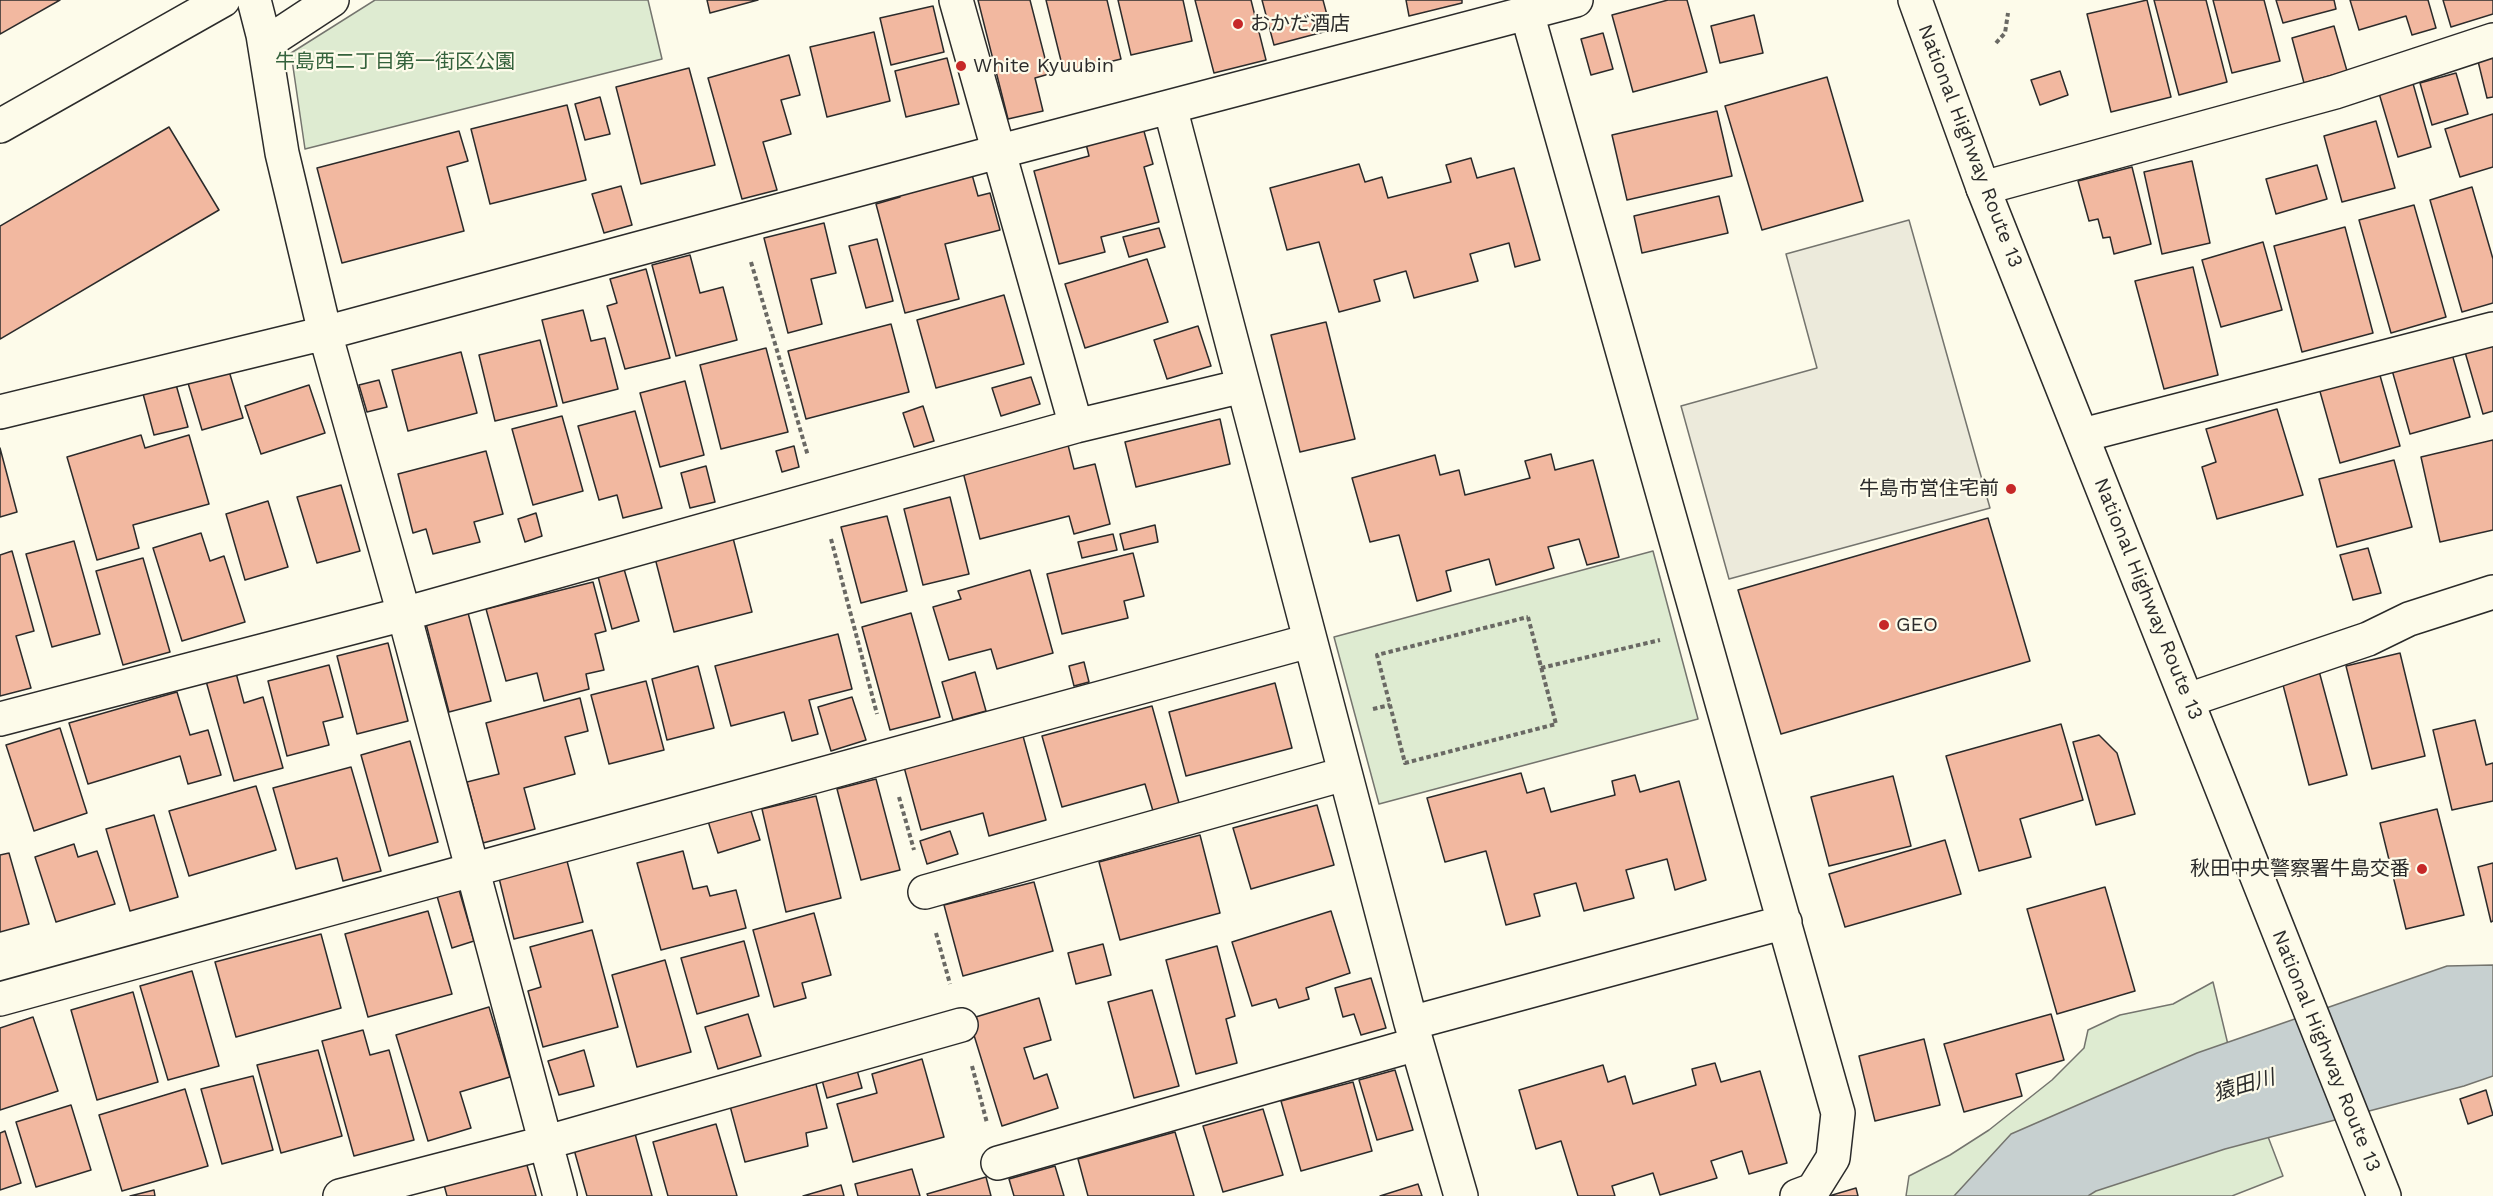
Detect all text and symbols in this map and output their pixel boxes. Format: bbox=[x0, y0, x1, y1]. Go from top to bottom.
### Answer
place label: おかだ酒店 bbox=[1250, 12, 1350, 36]
marker: おかだ酒店 bbox=[1231, 17, 1245, 31]
street label: National Highway Route 13 bbox=[1912, 21, 2028, 271]
park label: 牛島西二丁目第一街区公園 bbox=[275, 50, 515, 74]
place label: White Kyuubin bbox=[973, 54, 1114, 78]
marker: White Kyuubin bbox=[954, 59, 968, 73]
street label: National Highway Route 13 bbox=[2088, 475, 2208, 723]
place label: 牛島市営住宅前 bbox=[1859, 477, 1999, 501]
marker: 牛島市営住宅前 bbox=[2004, 482, 2018, 496]
place label: GEO bbox=[1896, 613, 1938, 637]
marker: GEO bbox=[1877, 618, 1891, 632]
place label: 秋田中央警察署牛島交番 bbox=[2190, 857, 2410, 881]
marker: 秋田中央警察署牛島交番 bbox=[2415, 862, 2429, 876]
street label: National Highway Route 13 bbox=[2266, 927, 2386, 1175]
water label: 猿田川 bbox=[2210, 1065, 2278, 1107]

